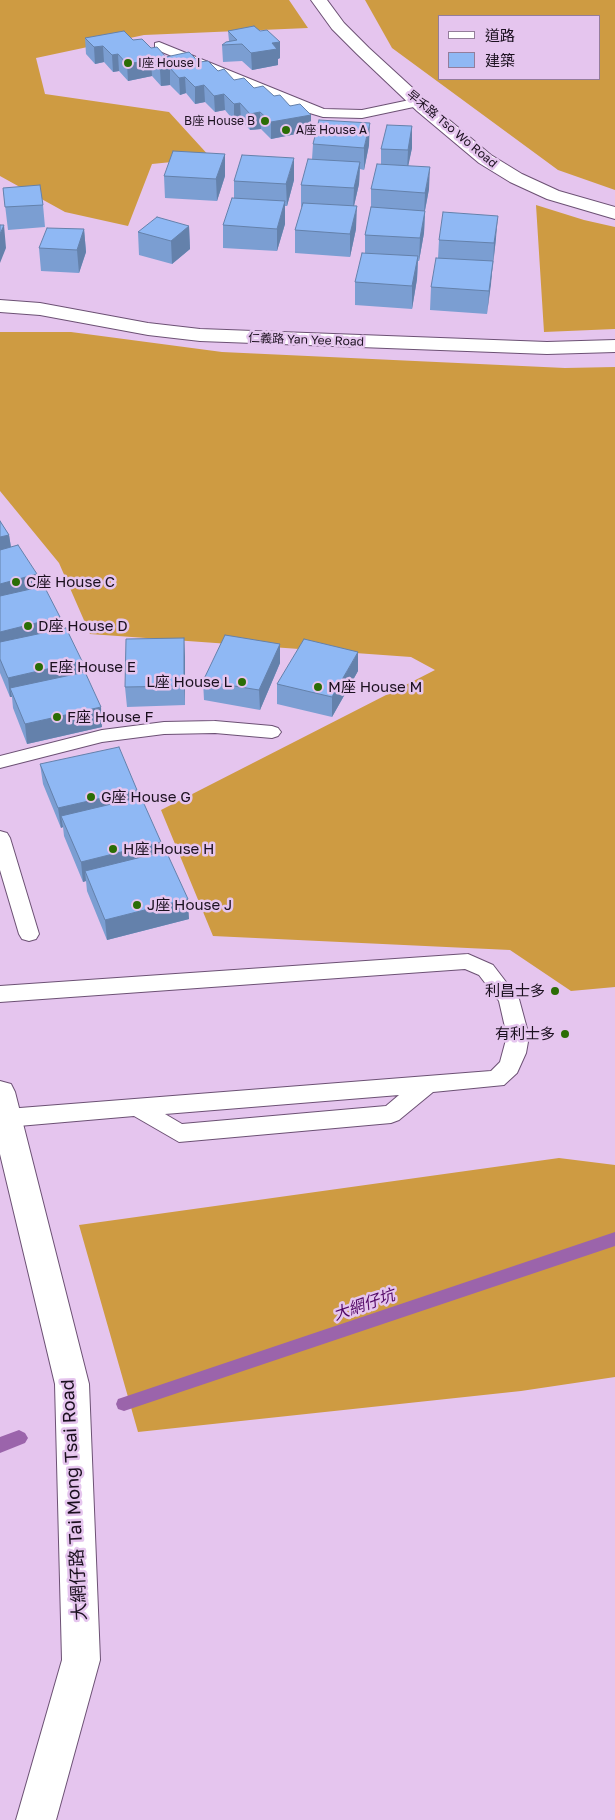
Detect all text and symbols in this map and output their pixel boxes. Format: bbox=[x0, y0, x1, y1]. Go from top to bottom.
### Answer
legend bbox=[438, 15, 600, 80]
text: 道路 bbox=[485, 26, 515, 44]
text: 建築 bbox=[485, 51, 515, 69]
place label: I座 House I bbox=[138, 56, 200, 70]
marker: I座 House I bbox=[122, 57, 134, 69]
street label: 早禾路 Tso Wo Road bbox=[404, 87, 500, 171]
place label: B座 House B bbox=[184, 114, 255, 128]
marker: B座 House B bbox=[259, 115, 271, 127]
place label: A座 House A bbox=[296, 123, 367, 137]
marker: A座 House A bbox=[280, 124, 292, 136]
street label: 仁義路 Yan Yee Road bbox=[248, 331, 364, 349]
place label: C座 House C bbox=[26, 573, 115, 591]
marker: C座 House C bbox=[10, 576, 22, 588]
place label: D座 House D bbox=[38, 617, 128, 635]
marker: D座 House D bbox=[22, 620, 34, 632]
place label: E座 House E bbox=[49, 658, 136, 676]
marker: E座 House E bbox=[33, 661, 45, 673]
place label: L座 House L bbox=[146, 673, 232, 691]
marker: L座 House L bbox=[236, 676, 248, 688]
place label: M座 House M bbox=[328, 678, 422, 696]
marker: M座 House M bbox=[312, 681, 324, 693]
place label: F座 House F bbox=[67, 708, 153, 726]
marker: F座 House F bbox=[51, 711, 63, 723]
place label: G座 House G bbox=[101, 788, 191, 806]
marker: G座 House G bbox=[85, 791, 97, 803]
place label: H座 House H bbox=[123, 840, 214, 858]
marker: H座 House H bbox=[107, 843, 119, 855]
place label: J座 House J bbox=[147, 896, 232, 914]
marker: J座 House J bbox=[131, 899, 143, 911]
place label: 利昌士多 bbox=[485, 982, 545, 1000]
marker: 利昌士多 bbox=[549, 985, 561, 997]
place label: 有利士多 bbox=[495, 1025, 555, 1043]
marker: 有利士多 bbox=[559, 1028, 571, 1040]
water label: 大網仔坑 bbox=[331, 1286, 397, 1324]
street label: 大網仔路 Tai Mong Tsai Road bbox=[57, 1379, 91, 1621]

